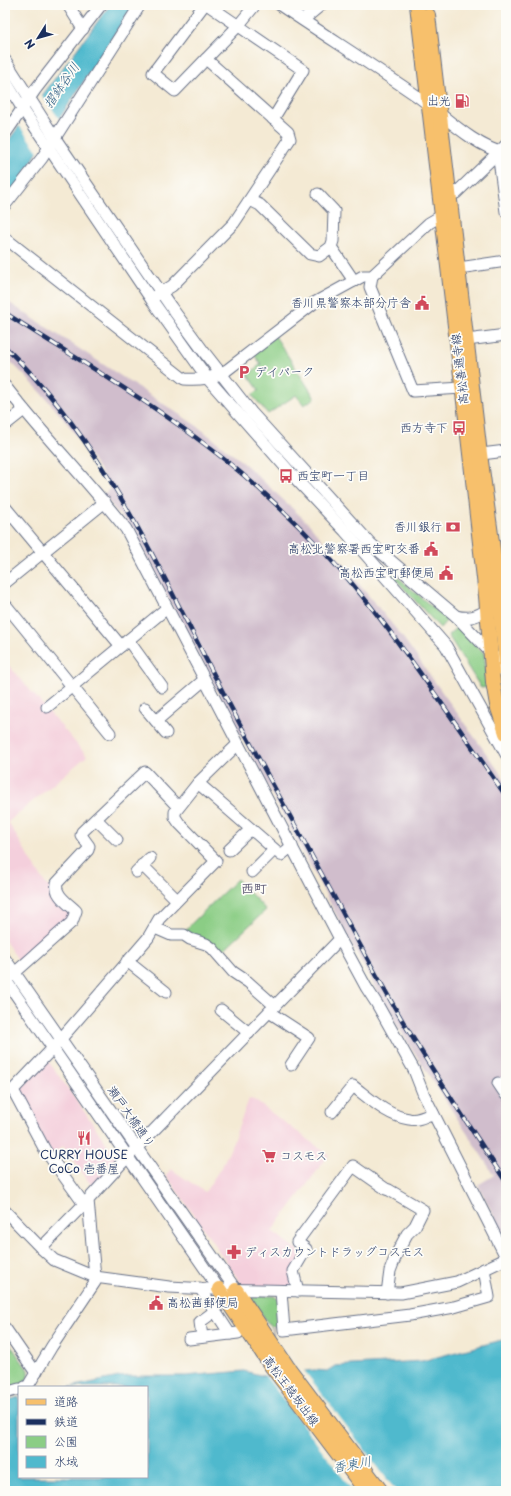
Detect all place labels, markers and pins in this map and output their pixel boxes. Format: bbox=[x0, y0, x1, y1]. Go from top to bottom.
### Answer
place label: 出光 bbox=[427, 91, 451, 109]
fuel station icon: 出光 bbox=[454, 93, 470, 109]
place label: 香川県警察本部分庁舎 bbox=[291, 293, 411, 311]
public building icon: 香川県警察本部分庁舎 bbox=[414, 295, 430, 311]
place label: デイパーク bbox=[255, 362, 314, 380]
parking icon: デイパーク bbox=[236, 364, 252, 380]
place label: 西方寺下 bbox=[400, 418, 448, 436]
bus stop icon: 西方寺下 bbox=[451, 420, 467, 436]
place label: 西宝町一丁目 bbox=[297, 466, 369, 484]
bus stop icon: 西宝町一丁目 bbox=[278, 468, 294, 484]
place label: 香川銀行 bbox=[394, 517, 442, 535]
bank icon: 香川銀行 bbox=[445, 519, 461, 535]
place label: 高松北警察署西宝町交番 bbox=[288, 539, 420, 557]
public building icon: 高松北警察署西宝町交番 bbox=[423, 541, 439, 557]
place label: 高松西宝町郵便局 bbox=[339, 563, 435, 581]
public building icon: 高松西宝町郵便局 bbox=[438, 565, 454, 581]
restaurant icon: CURRY HOUSE CoCo 壱番屋 bbox=[76, 1130, 92, 1146]
place label: CURRY HOUSE CoCo 壱番屋 bbox=[40, 1145, 128, 1177]
place label: コスモス bbox=[280, 1146, 327, 1164]
supermarket icon: コスモス bbox=[261, 1148, 277, 1164]
place label: ディスカウントドラッグコスモス bbox=[245, 1242, 424, 1260]
pharmacy icon: ディスカウントドラッグコスモス bbox=[226, 1244, 242, 1260]
place label: 高松茜郵便局 bbox=[167, 1293, 239, 1311]
public building icon: 高松茜郵便局 bbox=[148, 1295, 164, 1311]

